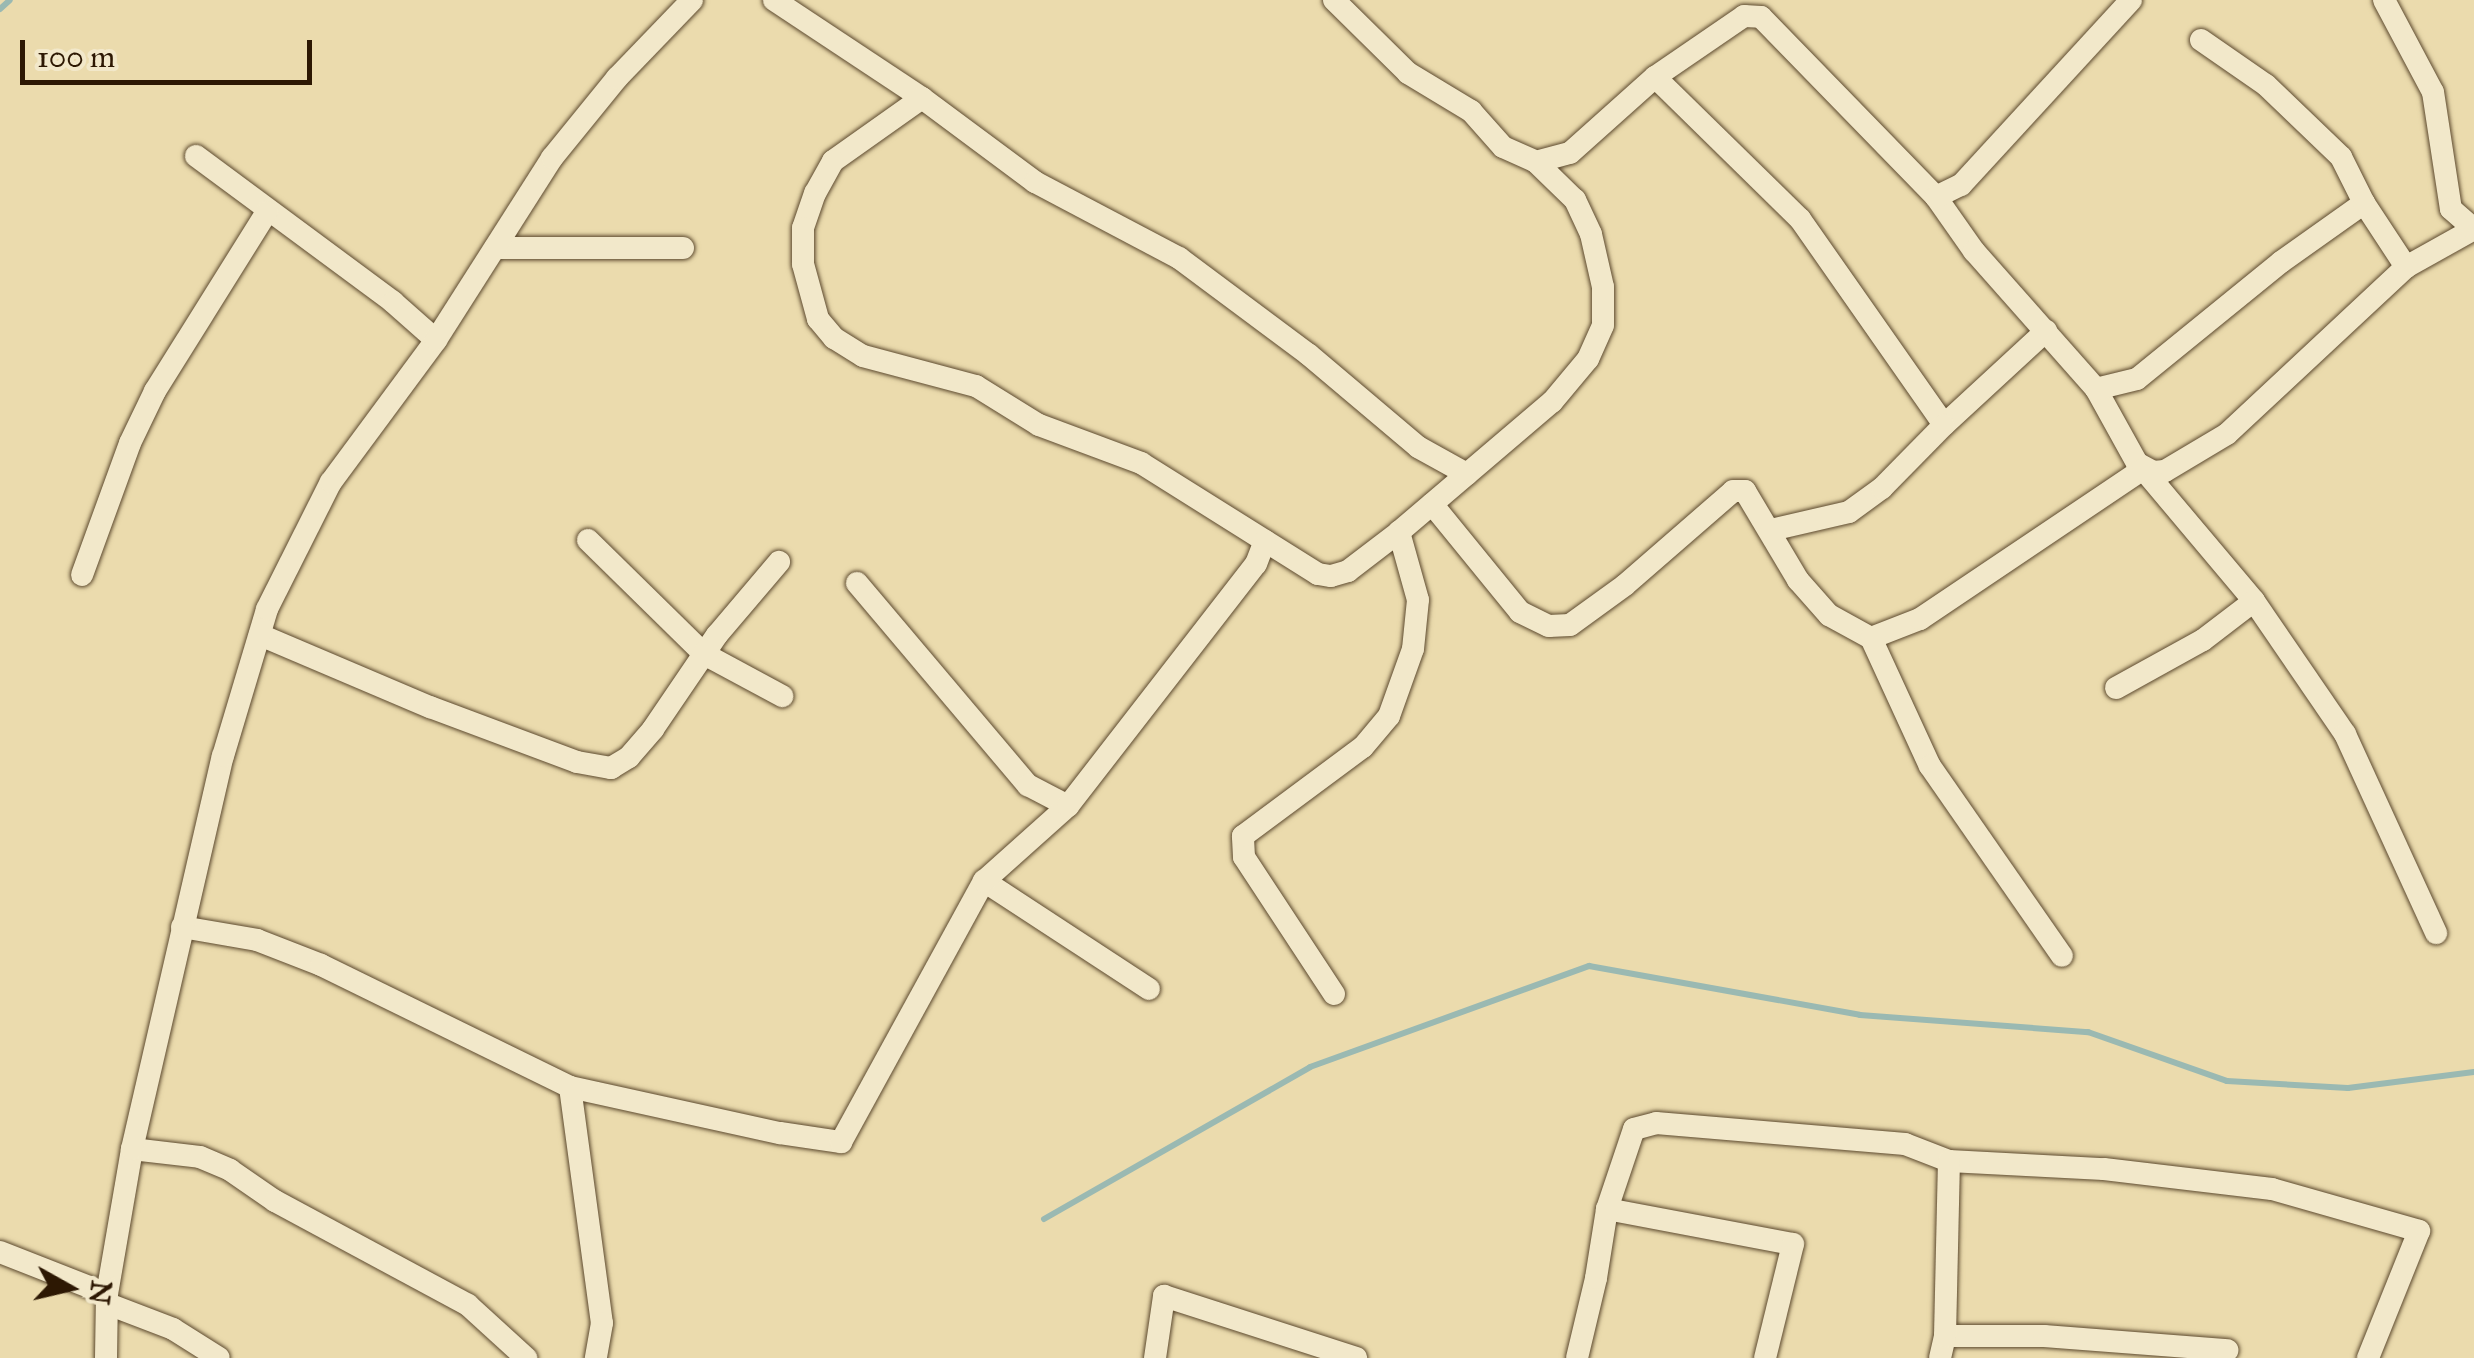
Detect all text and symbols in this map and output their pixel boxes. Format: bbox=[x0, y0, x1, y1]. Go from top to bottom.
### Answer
scale bar bbox=[25, 20, 318, 82]
text: 100 m bbox=[37, 39, 115, 75]
north arrow bbox=[20, 1238, 120, 1338]
text: N bbox=[81, 1278, 119, 1306]

